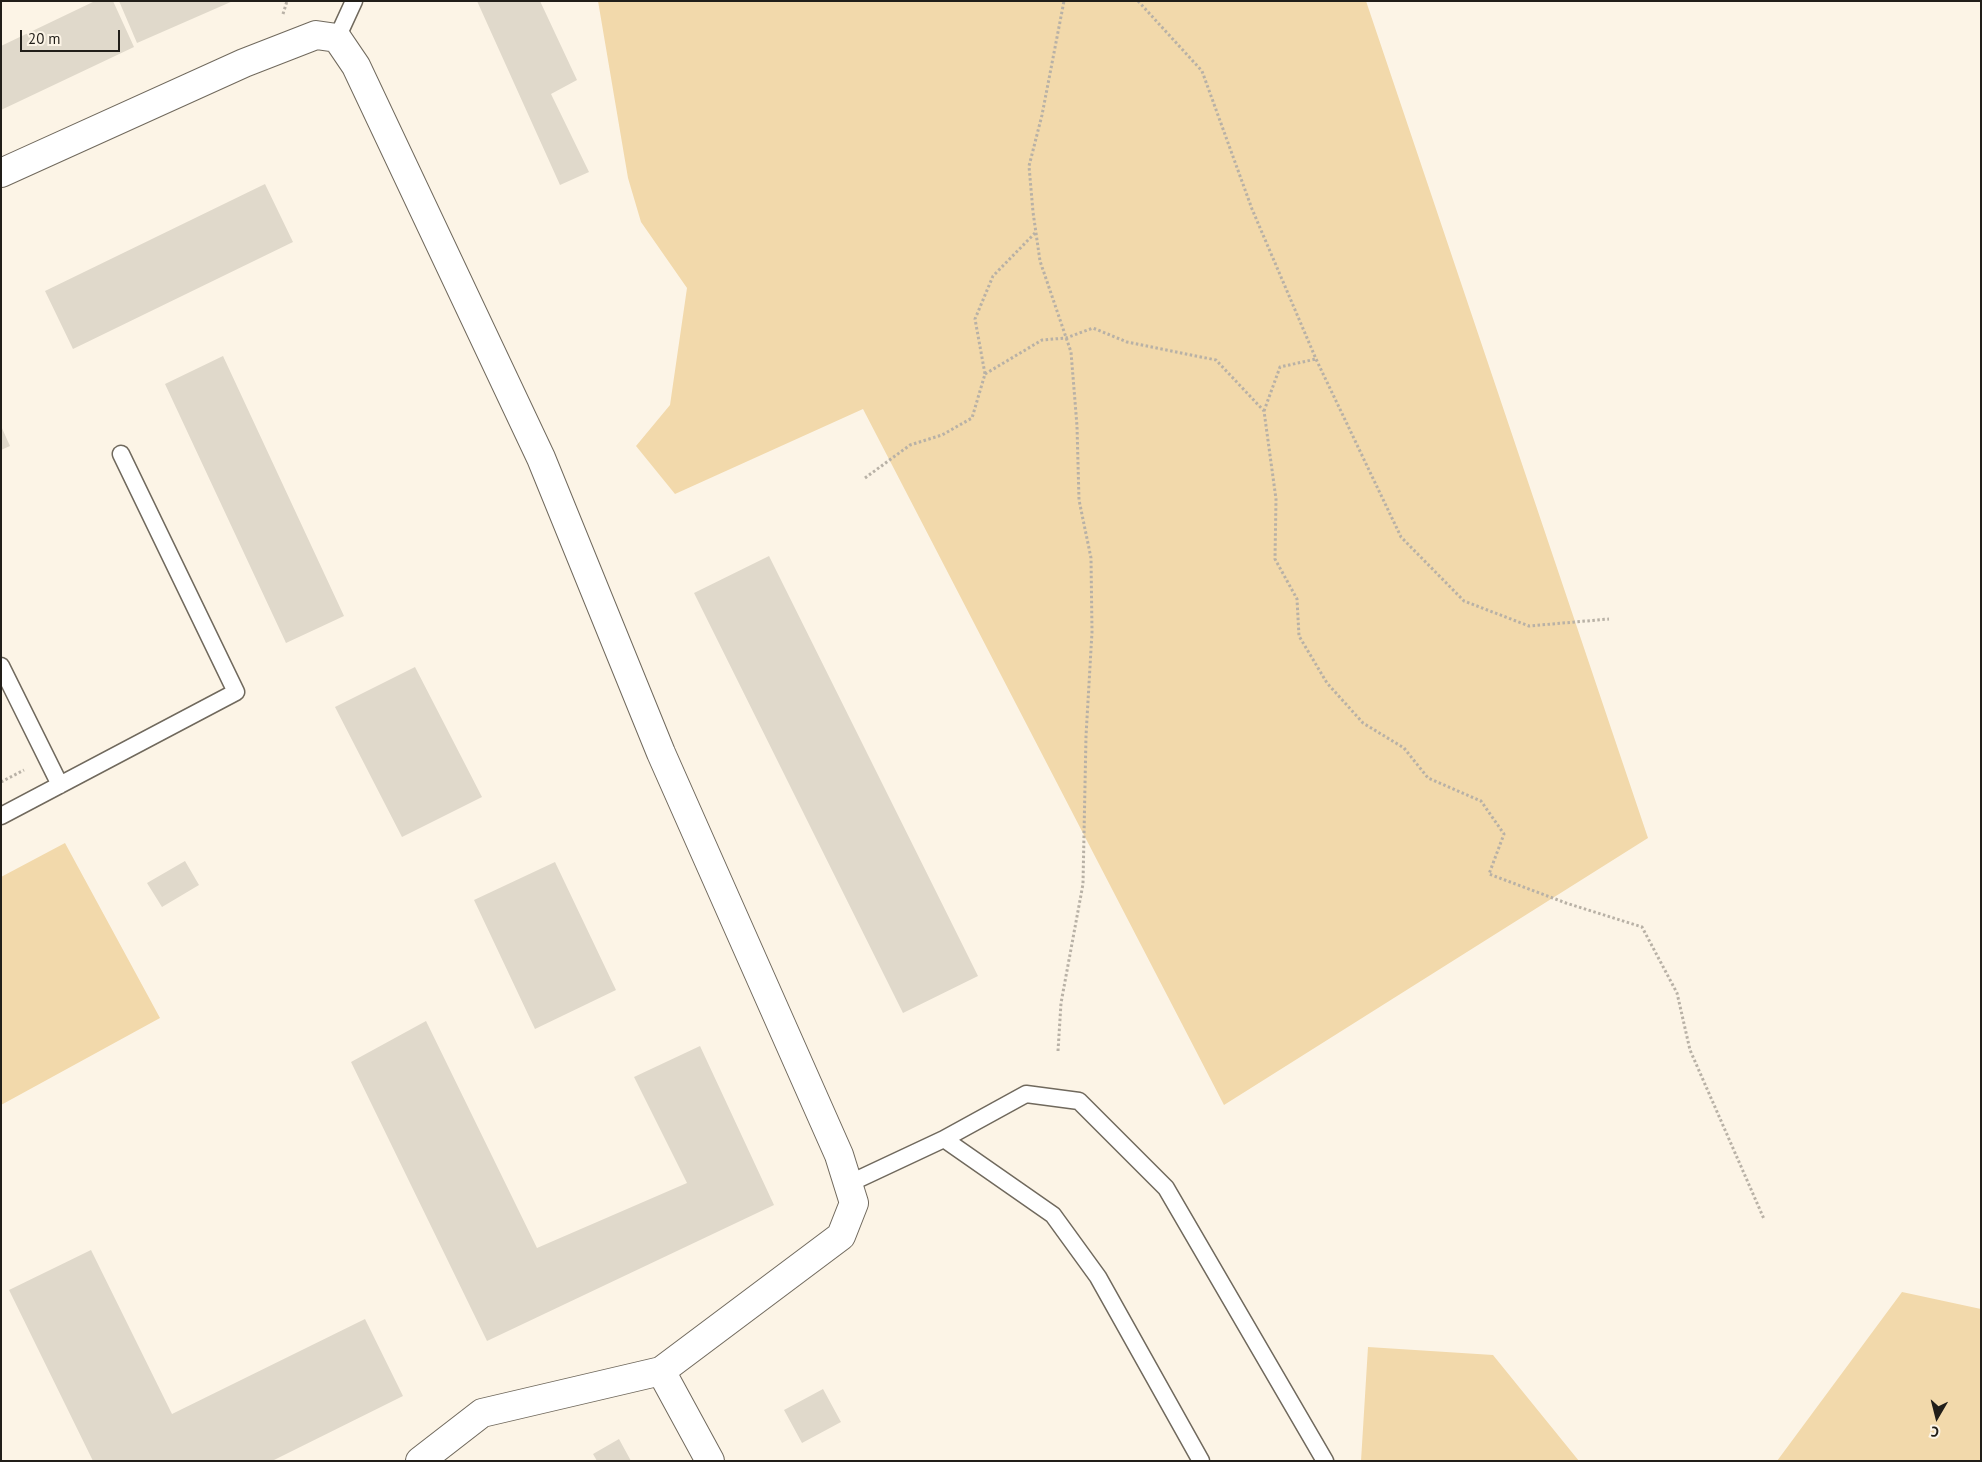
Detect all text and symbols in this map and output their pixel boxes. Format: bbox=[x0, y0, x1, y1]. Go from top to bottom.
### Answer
scale bar bbox=[22, 20, 122, 52]
text: 20 m bbox=[28, 29, 61, 48]
north arrow bbox=[1912, 1392, 1962, 1442]
text: С bbox=[1930, 1422, 1940, 1441]

